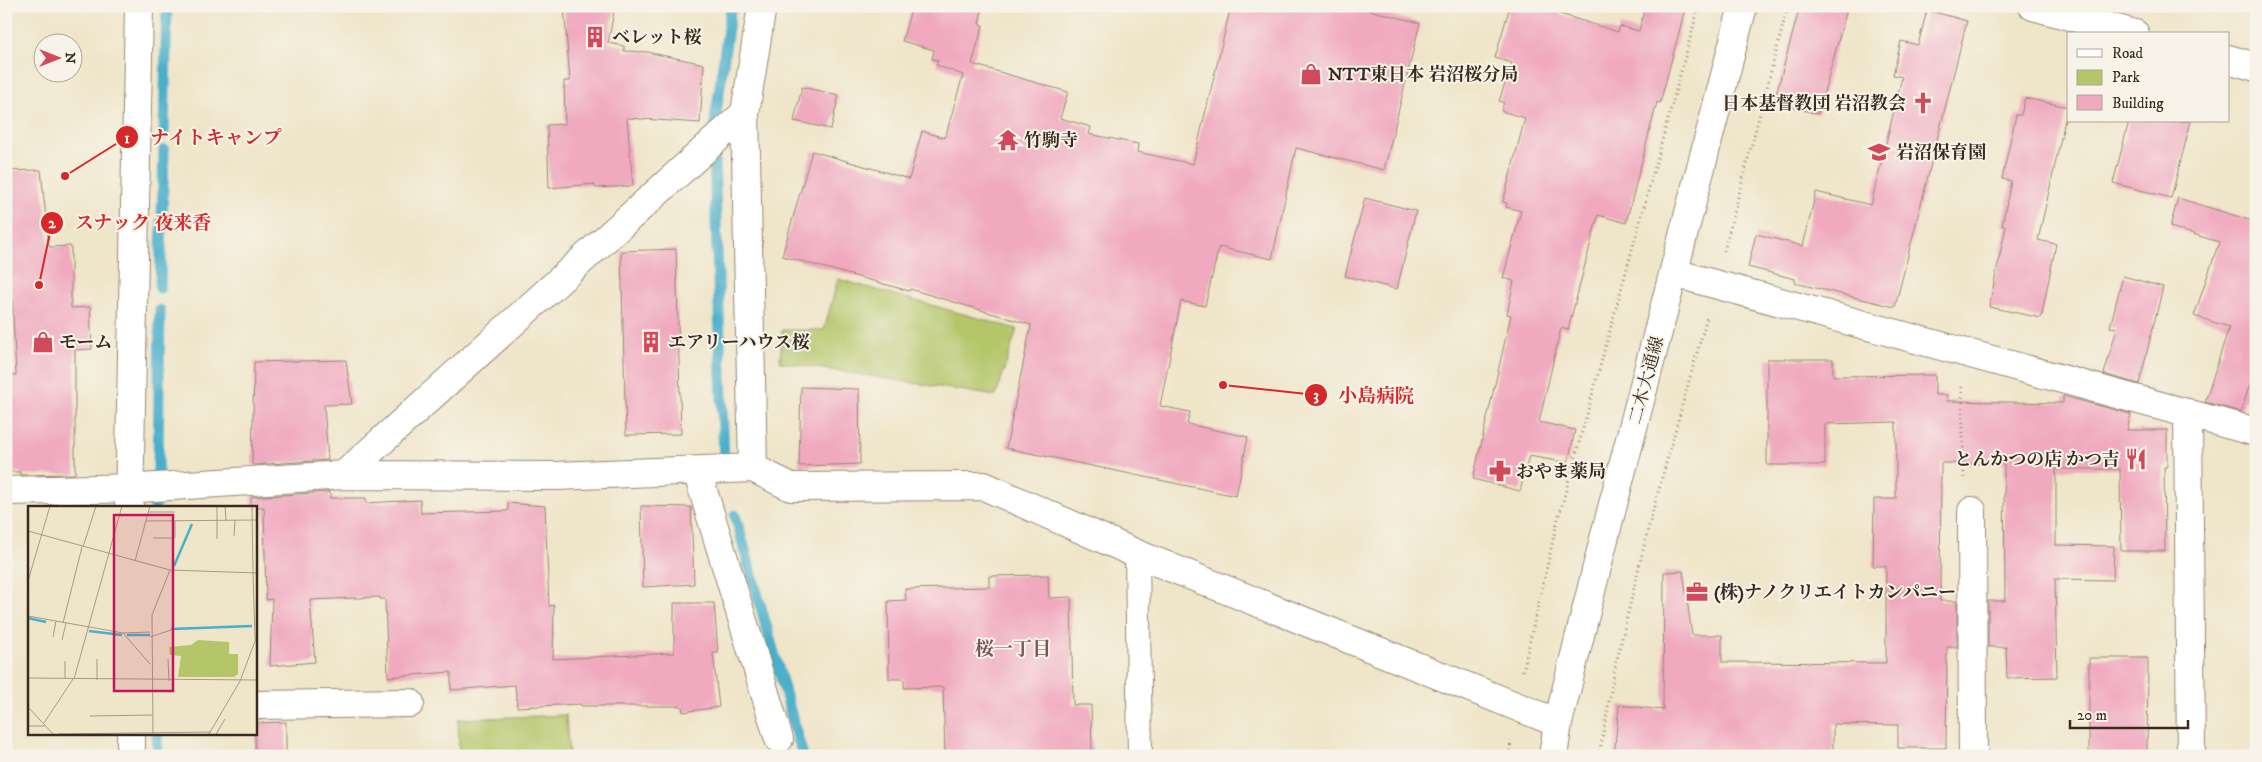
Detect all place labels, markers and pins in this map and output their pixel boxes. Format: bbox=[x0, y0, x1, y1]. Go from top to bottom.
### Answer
building icon: ベレット桜 bbox=[582, 24, 608, 50]
place label: ベレット桜 bbox=[612, 27, 702, 49]
shop icon: NTT東日本 岩沼桜分局 bbox=[1298, 61, 1324, 87]
place label: NTT東日本 岩沼桜分局 bbox=[1328, 64, 1518, 86]
church icon: 日本基督教団 岩沼教会 bbox=[1910, 90, 1936, 116]
place label: 日本基督教団 岩沼教会 bbox=[1722, 93, 1906, 115]
callout: ナイトキャンプ bbox=[115, 120, 293, 154]
temple icon: 竹駒寺 bbox=[995, 127, 1021, 153]
place label: 竹駒寺 bbox=[1024, 130, 1078, 152]
school or university icon: 岩沼保育園 bbox=[1866, 139, 1892, 165]
place label: 岩沼保育園 bbox=[1896, 142, 1986, 164]
callout: スナック 夜来香 bbox=[40, 206, 222, 240]
shop icon: モーム bbox=[30, 329, 56, 355]
building icon: エアリーハウス桜 bbox=[638, 329, 664, 355]
place label: モーム bbox=[59, 332, 112, 354]
place label: エアリーハウス桜 bbox=[668, 332, 810, 354]
callout: 小島病院 bbox=[1303, 378, 1424, 412]
restaurant icon: とんかつの店 かつ吉 bbox=[2123, 446, 2149, 472]
place label: とんかつの店 かつ吉 bbox=[1954, 449, 2120, 471]
pharmacy icon: おやま薬局 bbox=[1487, 458, 1513, 484]
place label: おやま薬局 bbox=[1516, 461, 1606, 483]
office icon: (株)ナノクリエイトカンパニー bbox=[1684, 579, 1710, 605]
place label: (株)ナノクリエイトカンパニー bbox=[1714, 582, 1956, 604]

